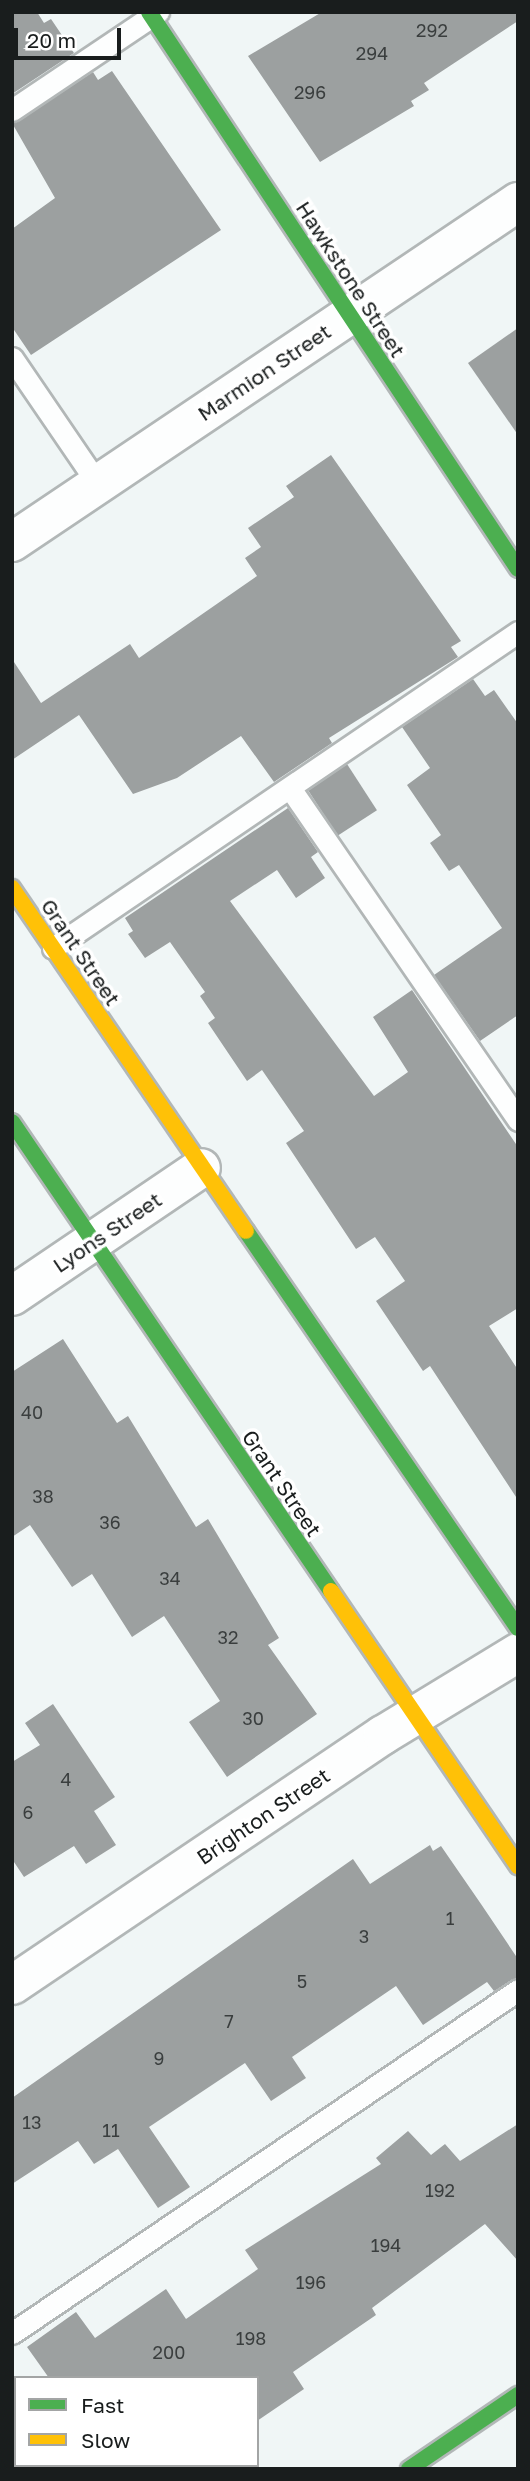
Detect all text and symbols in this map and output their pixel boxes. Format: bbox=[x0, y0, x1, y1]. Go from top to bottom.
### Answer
scale bar bbox=[18, 14, 124, 58]
house number: 292 bbox=[416, 19, 448, 41]
text: 20 m bbox=[27, 27, 76, 53]
house number: 294 bbox=[356, 42, 388, 64]
house number: 296 bbox=[294, 81, 326, 103]
street label: Hawkstone Street bbox=[291, 196, 411, 362]
street label: Marmion Street bbox=[193, 318, 335, 426]
street label: Grant Street bbox=[36, 894, 126, 1010]
street label: Lyons Street bbox=[48, 1186, 166, 1278]
house number: 40 bbox=[21, 1401, 43, 1423]
street label: Grant Street bbox=[237, 1425, 327, 1541]
house number: 38 bbox=[32, 1485, 54, 1507]
house number: 36 bbox=[99, 1511, 121, 1533]
house number: 34 bbox=[159, 1567, 181, 1589]
house number: 32 bbox=[218, 1626, 238, 1648]
house number: 30 bbox=[242, 1707, 264, 1729]
street label: Brighton Street bbox=[192, 1762, 334, 1870]
house number: 4 bbox=[61, 1768, 71, 1790]
house number: 6 bbox=[23, 1801, 33, 1823]
house number: 1 bbox=[446, 1907, 454, 1929]
house number: 3 bbox=[359, 1925, 369, 1947]
house number: 5 bbox=[297, 1970, 307, 1992]
house number: 7 bbox=[224, 2010, 234, 2032]
house number: 9 bbox=[154, 2047, 164, 2069]
house number: 13 bbox=[22, 2111, 42, 2133]
house number: 11 bbox=[102, 2119, 120, 2141]
house number: 192 bbox=[425, 2179, 455, 2201]
house number: 194 bbox=[371, 2234, 401, 2256]
house number: 196 bbox=[296, 2271, 326, 2293]
house number: 198 bbox=[236, 2327, 266, 2349]
house number: 200 bbox=[153, 2341, 185, 2363]
legend bbox=[14, 2376, 259, 2467]
text: Fast bbox=[81, 2392, 124, 2418]
text: Slow bbox=[81, 2427, 130, 2453]

